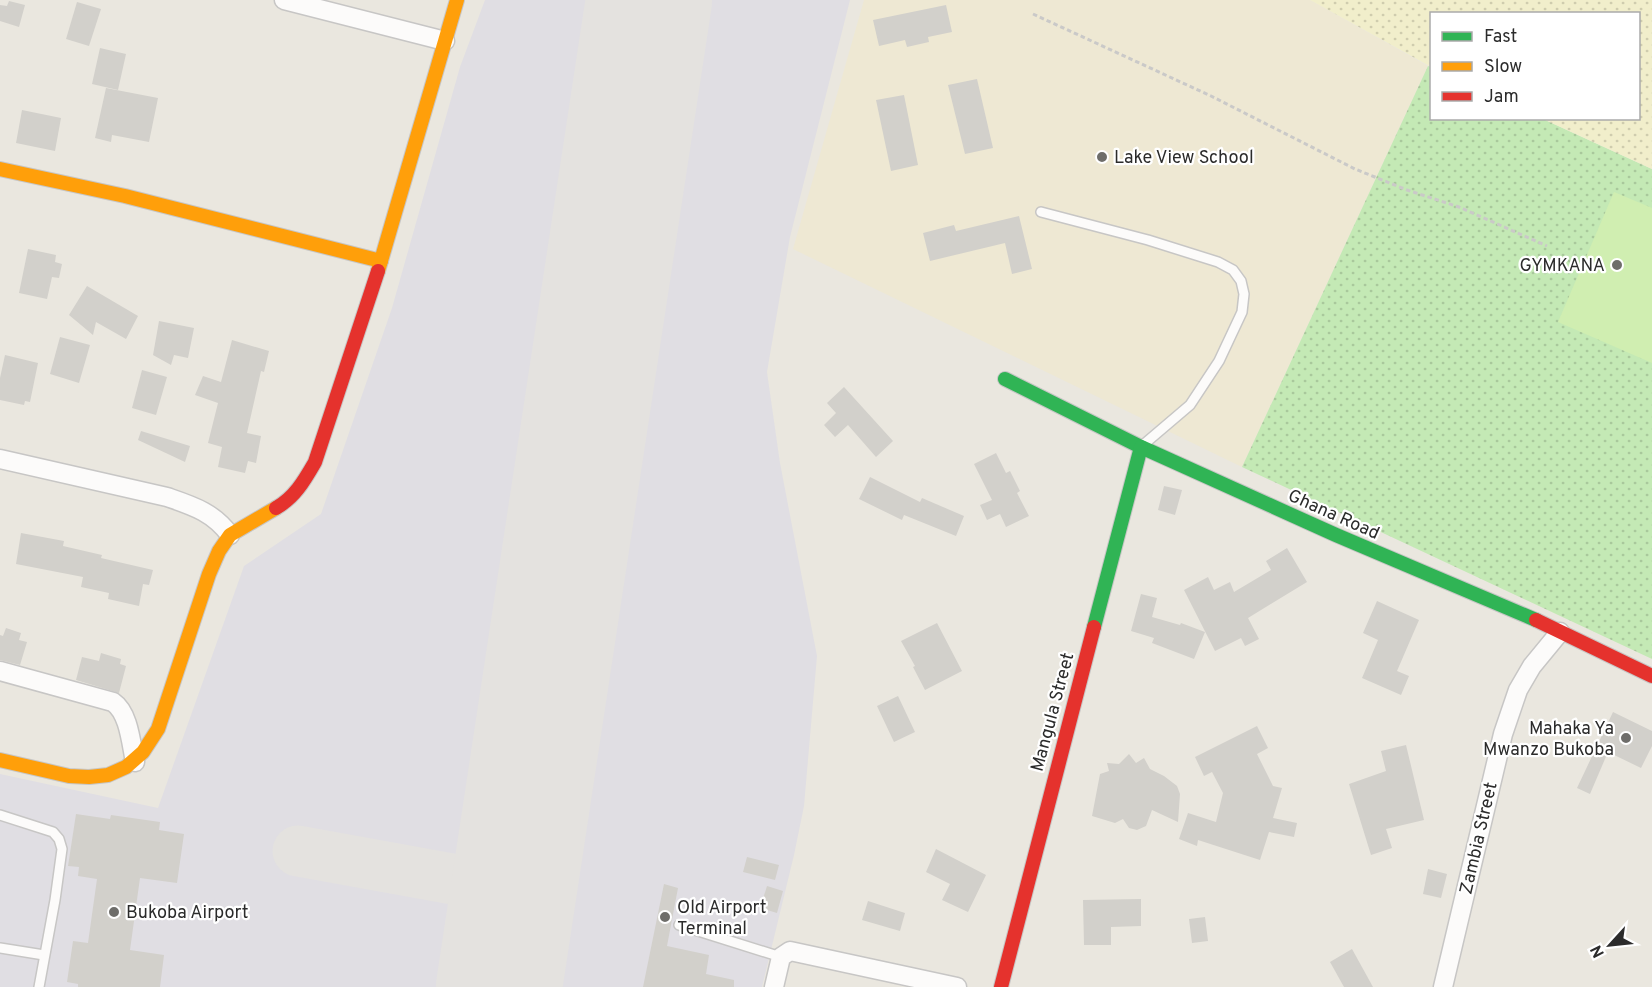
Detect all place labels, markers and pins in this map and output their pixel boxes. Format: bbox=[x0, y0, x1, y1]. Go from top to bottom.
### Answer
place label: Lake View School bbox=[1114, 147, 1254, 170]
marker: Lake View School bbox=[1095, 150, 1109, 164]
place label: GYMKANA bbox=[1519, 255, 1605, 278]
marker: GYMKANA bbox=[1610, 258, 1624, 272]
place label: Mahaka Ya Mwanzo Bukoba bbox=[1483, 718, 1614, 762]
marker: Mahaka Ya Mwanzo Bukoba bbox=[1619, 731, 1633, 745]
place label: Old Airport Terminal bbox=[677, 897, 767, 941]
place label: Bukoba Airport bbox=[126, 902, 249, 925]
marker: Bukoba Airport bbox=[107, 905, 121, 919]
marker: Old Airport Terminal bbox=[658, 910, 672, 924]

